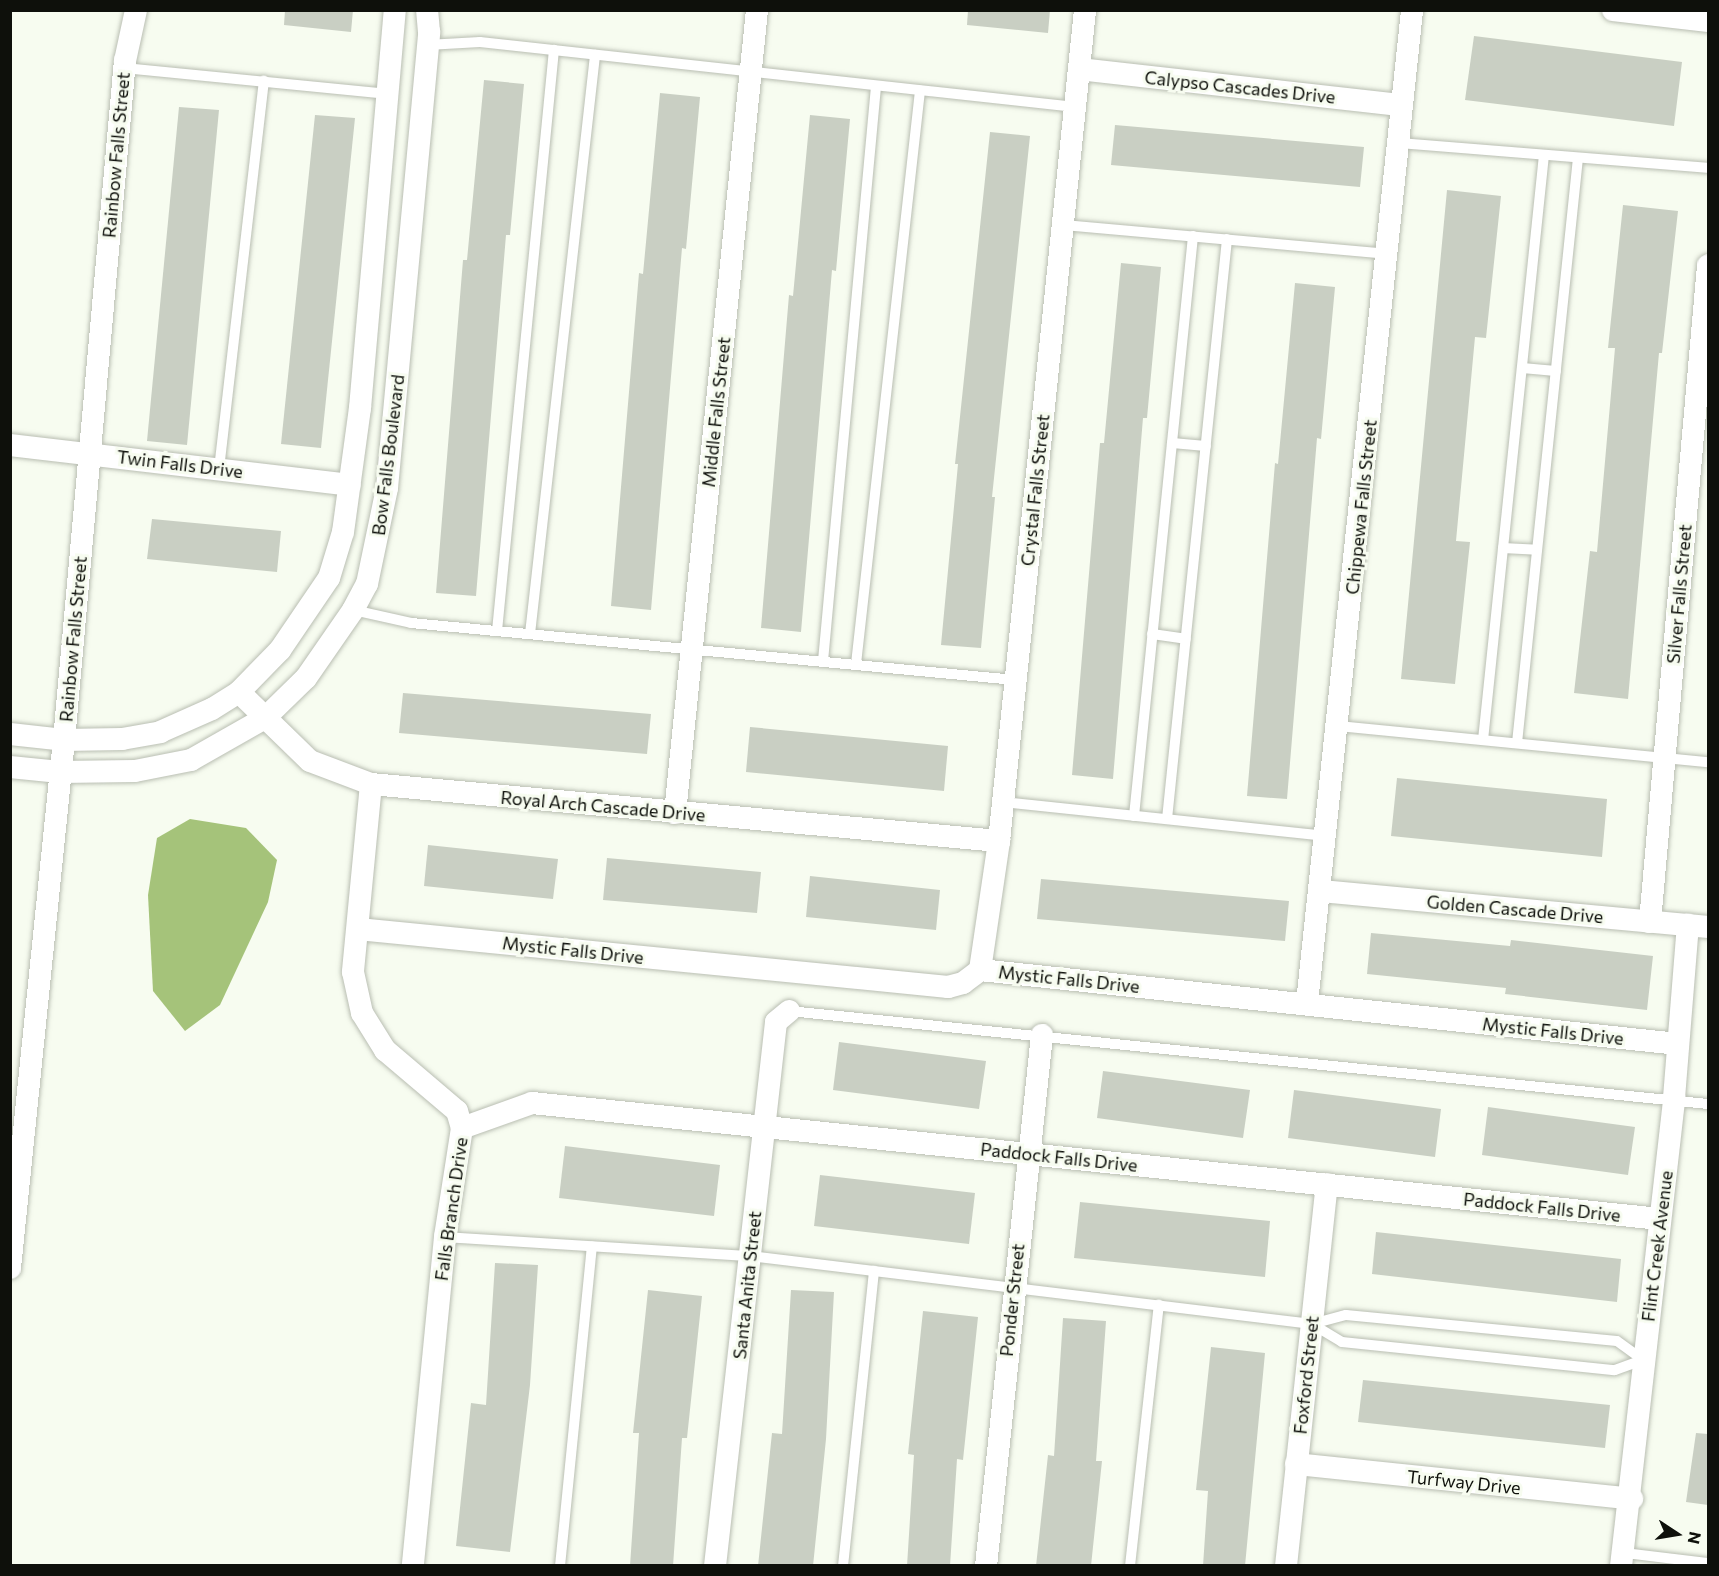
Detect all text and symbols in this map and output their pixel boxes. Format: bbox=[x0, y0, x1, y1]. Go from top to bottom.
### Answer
street label: Calypso Cascades Drive bbox=[1144, 66, 1336, 108]
street label: Rainbow Falls Street bbox=[98, 71, 134, 239]
street label: Middle Falls Street bbox=[697, 336, 735, 488]
street label: Bow Falls Boulevard bbox=[367, 373, 409, 537]
street label: Crystal Falls Street bbox=[1016, 413, 1054, 567]
street label: Chippewa Falls Street bbox=[1341, 418, 1381, 596]
street label: Twin Falls Drive bbox=[116, 446, 244, 482]
street label: Silver Falls Street bbox=[1662, 523, 1696, 665]
street label: Rainbow Falls Street bbox=[55, 555, 91, 723]
street label: Royal Arch Cascade Drive bbox=[500, 786, 706, 826]
street label: Golden Cascade Drive bbox=[1426, 891, 1604, 927]
street label: Mystic Falls Drive bbox=[501, 932, 645, 968]
street label: Mystic Falls Drive bbox=[997, 961, 1141, 997]
street label: Mystic Falls Drive bbox=[1481, 1013, 1625, 1049]
street label: Falls Branch Drive bbox=[430, 1136, 472, 1282]
street label: Paddock Falls Drive bbox=[979, 1138, 1139, 1176]
street label: Flint Creek Avenue bbox=[1637, 1169, 1677, 1323]
street label: Paddock Falls Drive bbox=[1462, 1188, 1622, 1226]
street label: Santa Anita Street bbox=[728, 1210, 766, 1360]
street label: Ponder Street bbox=[995, 1242, 1029, 1358]
street label: Foxford Street bbox=[1289, 1315, 1323, 1435]
street label: Turfway Drive bbox=[1406, 1465, 1522, 1499]
north arrow bbox=[1647, 1504, 1707, 1564]
text: N bbox=[1685, 1530, 1706, 1546]

